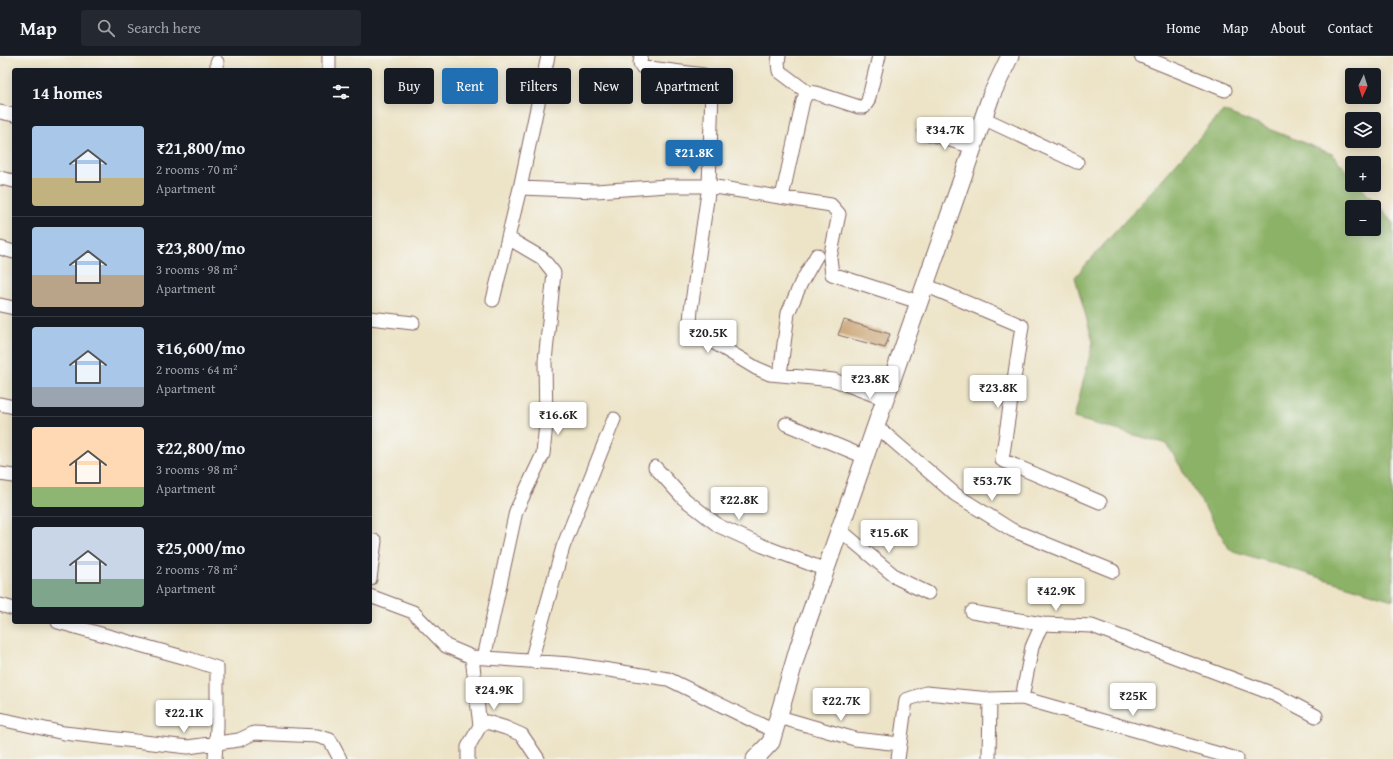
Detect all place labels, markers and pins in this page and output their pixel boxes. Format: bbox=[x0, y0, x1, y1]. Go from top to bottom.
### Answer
pin: ₹34.7K bbox=[912, 117, 978, 151]
pin: ₹21.8K bbox=[661, 140, 727, 174]
pin: ₹20.5K bbox=[675, 320, 741, 354]
pin: ₹23.8K bbox=[837, 366, 903, 400]
pin: ₹23.8K bbox=[965, 375, 1031, 409]
pin: ₹16.6K bbox=[525, 402, 591, 436]
pin: ₹53.7K bbox=[959, 468, 1025, 502]
pin: ₹22.8K bbox=[706, 487, 772, 521]
pin: ₹15.6K bbox=[856, 520, 922, 554]
pin: ₹42.9K bbox=[1023, 578, 1089, 612]
pin: ₹24.9K bbox=[461, 677, 527, 711]
pin: ₹25K bbox=[1109, 683, 1157, 717]
pin: ₹22.7K bbox=[808, 688, 874, 722]
pin: ₹22.1K bbox=[151, 700, 217, 734]

